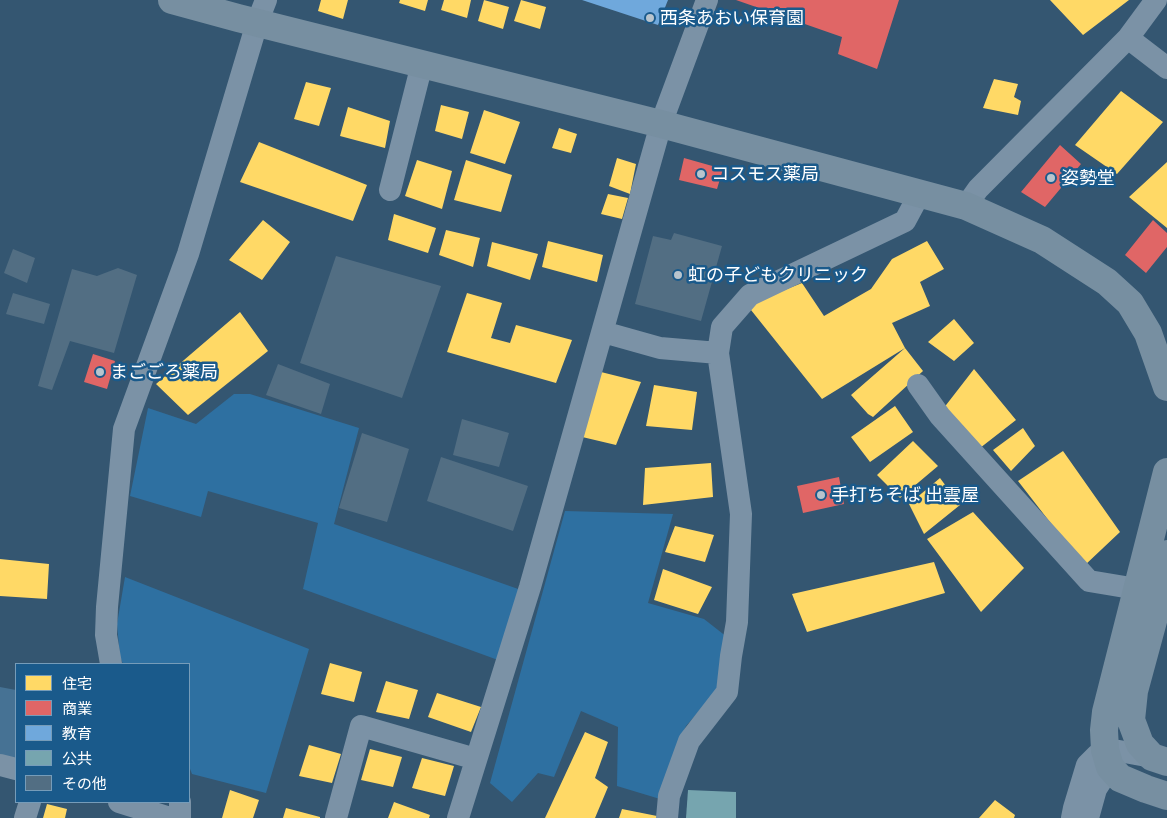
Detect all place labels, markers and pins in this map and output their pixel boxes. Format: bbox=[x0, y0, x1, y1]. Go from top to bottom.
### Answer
place label: 西条あおい保育園 bbox=[660, 7, 804, 29]
marker: 西条あおい保育園 bbox=[644, 12, 656, 24]
place label: コスモス薬局 bbox=[711, 163, 819, 185]
place label: 姿勢堂 bbox=[1061, 167, 1115, 189]
marker: コスモス薬局 bbox=[695, 168, 707, 180]
marker: 姿勢堂 bbox=[1045, 172, 1057, 184]
place label: 虹の子どもクリニック bbox=[688, 264, 868, 286]
marker: 虹の子どもクリニック bbox=[672, 269, 684, 281]
place label: まごごろ薬局 bbox=[110, 361, 218, 383]
marker: まごごろ薬局 bbox=[94, 366, 106, 378]
place label: 手打ちそば 出雲屋 bbox=[831, 484, 979, 506]
marker: 手打ちそば 出雲屋 bbox=[815, 489, 827, 501]

